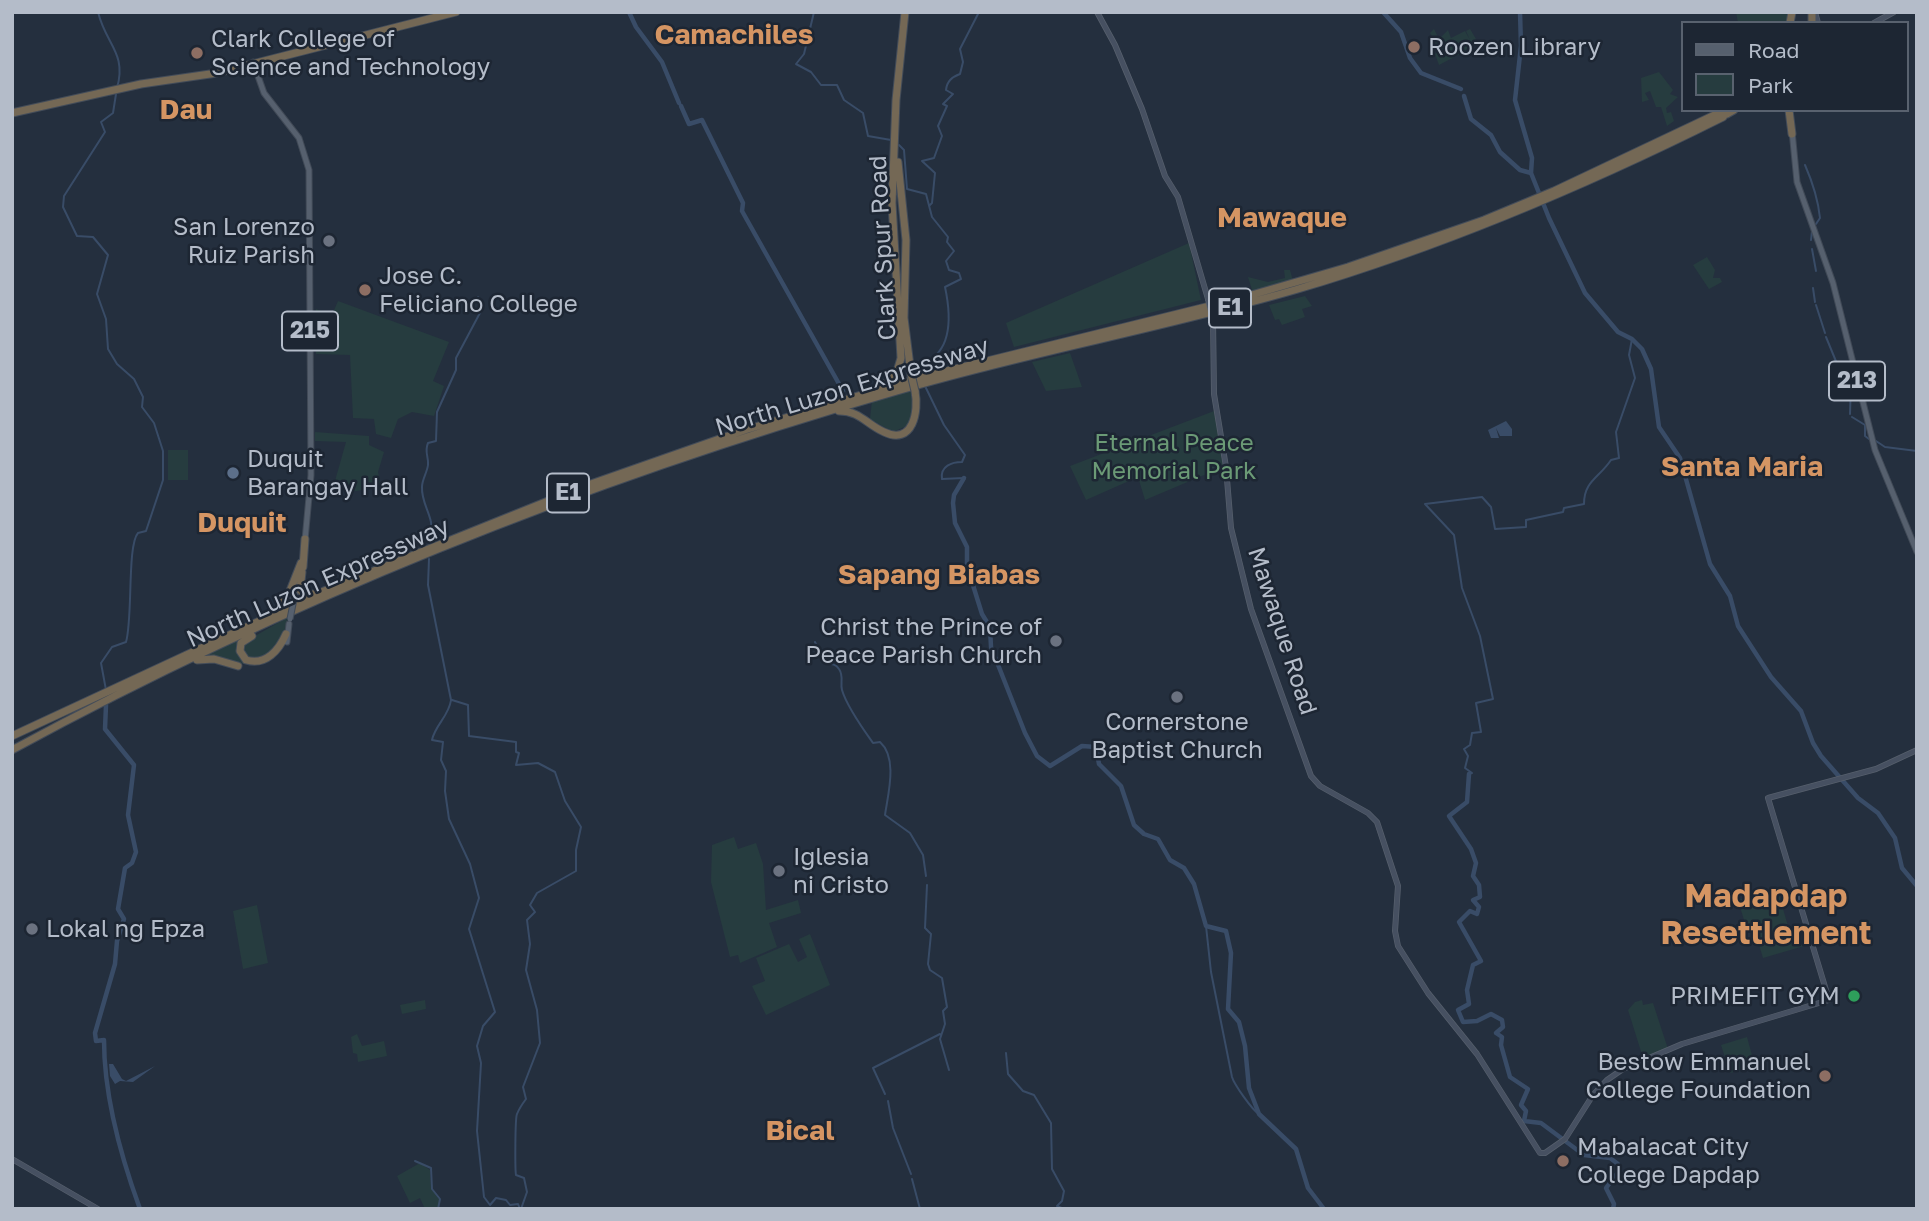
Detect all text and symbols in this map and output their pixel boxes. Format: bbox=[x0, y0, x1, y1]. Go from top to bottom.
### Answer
district label: Camachiles bbox=[654, 18, 814, 52]
legend bbox=[1680, 21, 1908, 112]
place label: Clark College of Science and Technology bbox=[211, 25, 490, 81]
place label: Roozen Library bbox=[1428, 33, 1601, 61]
text: Road bbox=[1748, 37, 1799, 63]
marker: Roozen Library bbox=[1406, 39, 1422, 55]
marker: Clark College of Science and Technology bbox=[189, 45, 205, 61]
text: Park bbox=[1748, 72, 1793, 98]
district label: Dau bbox=[160, 93, 212, 127]
street label: Clark Spur Road bbox=[864, 155, 902, 341]
district label: Mawaque bbox=[1217, 201, 1347, 235]
place label: San Lorenzo Ruiz Parish bbox=[173, 213, 315, 269]
marker: San Lorenzo Ruiz Parish bbox=[321, 233, 337, 249]
place label: Jose C. Feliciano College bbox=[379, 262, 578, 318]
marker: Jose C. Feliciano College bbox=[357, 282, 373, 298]
road number: E1 bbox=[1209, 288, 1251, 328]
road number: 215 bbox=[282, 312, 338, 350]
street label: North Luzon Expressway bbox=[712, 332, 992, 442]
road number: 213 bbox=[1829, 362, 1885, 400]
park label: Eternal Peace Memorial Park bbox=[1091, 429, 1257, 485]
place label: Duquit Barangay Hall bbox=[247, 445, 409, 501]
district label: Santa Maria bbox=[1661, 450, 1823, 484]
marker: Duquit Barangay Hall bbox=[225, 465, 241, 481]
road number: E1 bbox=[547, 474, 589, 512]
district label: Duquit bbox=[197, 506, 287, 540]
street label: North Luzon Expressway bbox=[182, 512, 454, 654]
street label: Mawaque Road bbox=[1241, 544, 1323, 718]
district label: Sapang Biabas bbox=[838, 558, 1040, 592]
place label: Christ the Prince of Peace Parish Church bbox=[805, 613, 1042, 669]
marker: Christ the Prince of Peace Parish Church bbox=[1048, 633, 1064, 649]
marker: Cornerstone Baptist Church bbox=[1169, 689, 1185, 705]
place label: Cornerstone Baptist Church bbox=[1091, 708, 1263, 764]
place label: Iglesia ni Cristo bbox=[793, 843, 889, 899]
marker: Iglesia ni Cristo bbox=[771, 863, 787, 879]
district label: Madapdap Resettlement bbox=[1660, 878, 1872, 953]
place label: Lokal ng Epza bbox=[46, 915, 205, 943]
marker: Lokal ng Epza bbox=[24, 921, 40, 937]
place label: PRIMEFIT GYM bbox=[1670, 982, 1840, 1010]
marker: PRIMEFIT GYM bbox=[1846, 988, 1862, 1004]
place label: Bestow Emmanuel College Foundation bbox=[1586, 1048, 1811, 1104]
marker: Bestow Emmanuel College Foundation bbox=[1817, 1068, 1833, 1084]
district label: Bical bbox=[765, 1114, 835, 1148]
place label: Mabalacat City College Dapdap bbox=[1577, 1133, 1760, 1189]
marker: Mabalacat City College Dapdap bbox=[1555, 1153, 1571, 1169]

